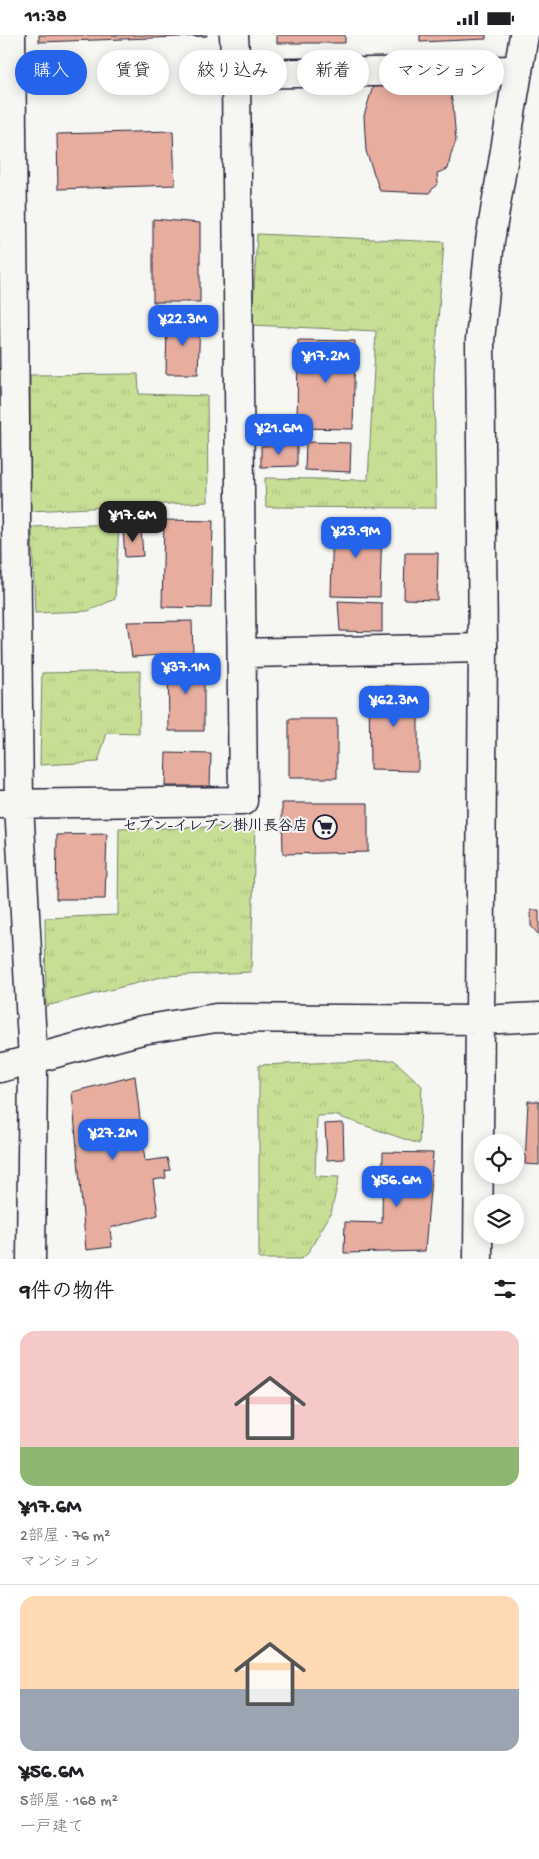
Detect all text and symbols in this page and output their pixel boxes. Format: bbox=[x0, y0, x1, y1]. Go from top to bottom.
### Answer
text: 11:38 bbox=[25, 6, 67, 29]
chip: 購入 bbox=[15, 50, 87, 95]
chip: 賃貸 bbox=[97, 50, 169, 95]
chip: 絞り込み bbox=[179, 50, 287, 95]
chip: 新着 bbox=[297, 50, 369, 95]
chip: マンション bbox=[379, 50, 504, 95]
pin: ¥22.3M bbox=[142, 305, 224, 347]
text: ¥22.3M bbox=[159, 311, 207, 330]
pin: ¥17.2M bbox=[285, 341, 367, 384]
text: ¥17.2M bbox=[303, 348, 349, 367]
pin: ¥21.6M bbox=[238, 413, 320, 456]
text: ¥21.6M bbox=[256, 420, 302, 439]
pin: ¥17.6M bbox=[92, 501, 174, 543]
text: ¥17.6M bbox=[110, 507, 156, 526]
pin: ¥23.9M bbox=[315, 517, 397, 559]
text: ¥23.9M bbox=[332, 523, 380, 542]
pin: ¥37.1M bbox=[145, 653, 227, 695]
text: ¥37.1M bbox=[163, 659, 209, 678]
pin: ¥62.3M bbox=[353, 685, 435, 728]
text: ¥62.3M bbox=[370, 692, 418, 711]
supermarket icon: セブン−イレブン掛川長谷店 bbox=[312, 814, 338, 840]
place label: セブン−イレブン掛川長谷店 bbox=[123, 817, 308, 836]
pin: ¥27.2M bbox=[72, 1119, 154, 1161]
text: ¥27.2M bbox=[89, 1125, 137, 1144]
map controls bbox=[474, 1134, 524, 1244]
button: locate bbox=[474, 1134, 524, 1184]
pin: ¥56.6M bbox=[356, 1165, 438, 1208]
text: ¥56.6M bbox=[373, 1172, 421, 1191]
button: layers bbox=[474, 1194, 524, 1244]
icon: filters bbox=[491, 1275, 519, 1303]
text: 9件の物件 bbox=[20, 1281, 115, 1306]
icon: home bbox=[225, 1363, 315, 1453]
text: ¥17.6M bbox=[20, 1496, 81, 1521]
text: 2部屋 · 76 m² bbox=[20, 1528, 110, 1547]
text: マンション bbox=[20, 1554, 99, 1573]
icon: home bbox=[225, 1629, 315, 1719]
text: ¥56.6M bbox=[20, 1761, 83, 1786]
text: 5部屋 · 168 m² bbox=[20, 1793, 118, 1812]
text: 一戸建て bbox=[20, 1819, 84, 1838]

